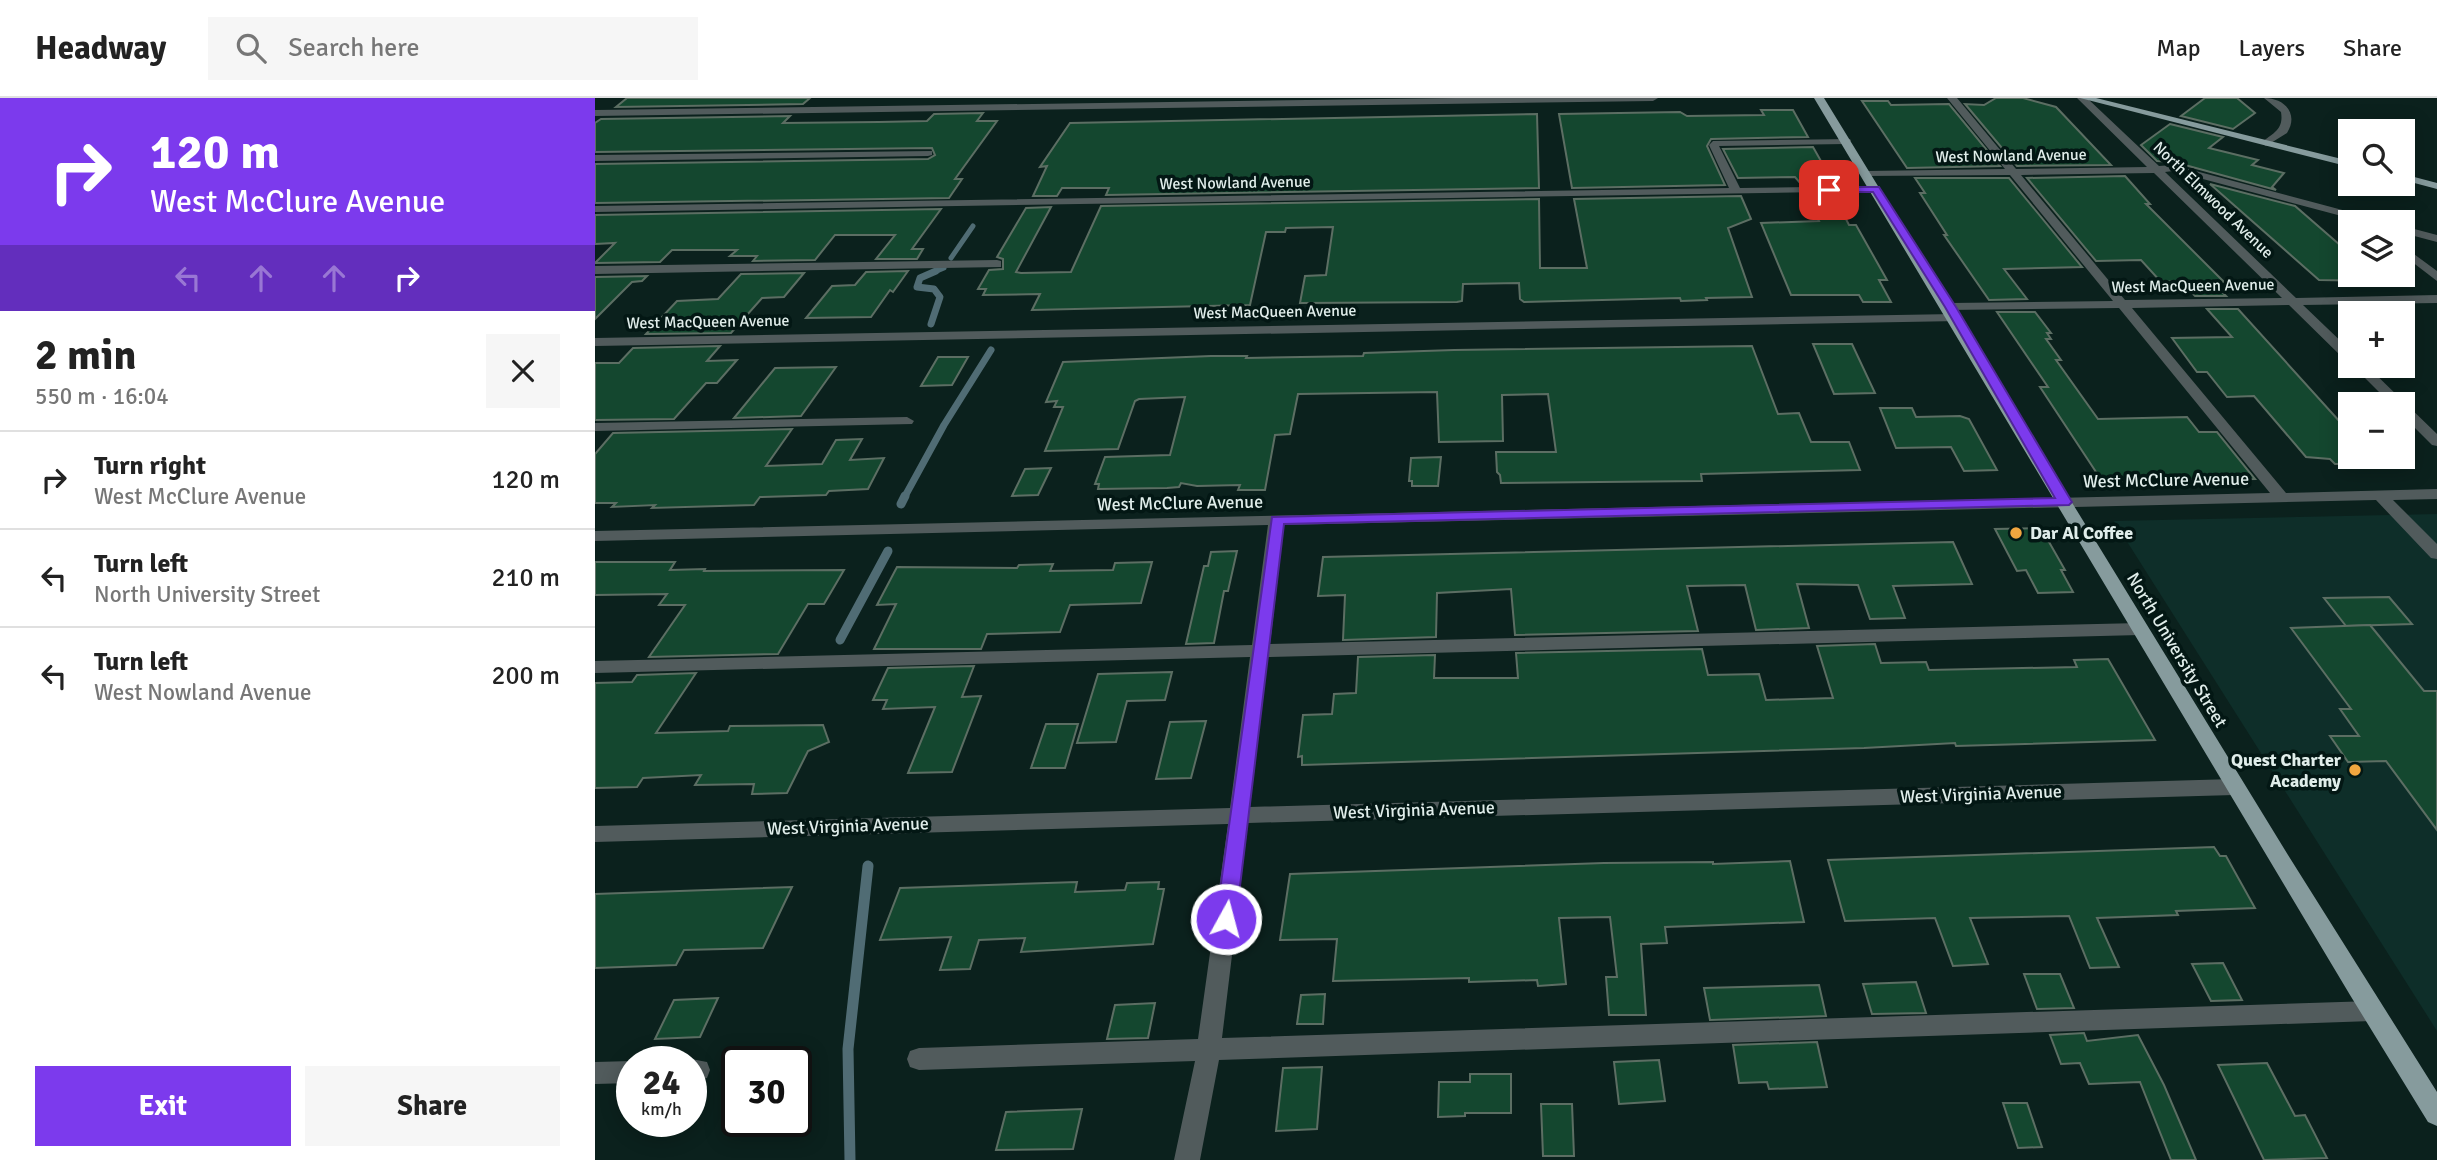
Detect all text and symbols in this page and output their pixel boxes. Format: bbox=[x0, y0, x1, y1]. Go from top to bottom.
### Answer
search box bbox=[208, 17, 698, 80]
text: Headway bbox=[35, 28, 166, 69]
icon: search bbox=[232, 29, 270, 67]
text: Search here bbox=[288, 32, 419, 64]
text: Map bbox=[2156, 33, 2201, 63]
text: Layers bbox=[2239, 33, 2305, 63]
text: Share bbox=[2343, 33, 2402, 63]
map controls bbox=[2338, 119, 2415, 469]
button: search bbox=[2338, 119, 2415, 196]
text: 120 m bbox=[150, 122, 280, 182]
icon: right bbox=[35, 126, 126, 217]
street label: North Elmwood Avenue bbox=[2149, 137, 2277, 263]
street label: West Nowland Avenue bbox=[1935, 145, 2087, 167]
pin bbox=[1799, 160, 1859, 220]
icon: arrive bbox=[1810, 171, 1848, 209]
street label: West Nowland Avenue bbox=[1159, 172, 1311, 194]
text: West McClure Avenue bbox=[150, 182, 445, 221]
button: layers bbox=[2338, 210, 2415, 287]
icon: left bbox=[169, 259, 207, 297]
icon: ahead bbox=[242, 259, 280, 297]
icon: ahead bbox=[315, 259, 353, 297]
icon: right bbox=[388, 259, 426, 297]
street label: West MacQueen Avenue bbox=[2111, 275, 2275, 297]
street label: West MacQueen Avenue bbox=[1193, 301, 1357, 323]
button: + bbox=[2338, 301, 2415, 378]
street label: West MacQueen Avenue bbox=[626, 311, 790, 333]
text: 2 min bbox=[35, 330, 136, 381]
button: close bbox=[486, 334, 560, 408]
text: 550 m · 16:04 bbox=[35, 382, 169, 411]
button: − bbox=[2338, 392, 2415, 469]
text: Turn right bbox=[94, 450, 206, 482]
icon: right bbox=[35, 461, 73, 499]
text: 120 m bbox=[491, 464, 560, 496]
street label: West McClure Avenue bbox=[2083, 468, 2249, 492]
text: West McClure Avenue bbox=[94, 482, 306, 511]
street label: West McClure Avenue bbox=[1097, 491, 1263, 515]
place label: Dar Al Coffee bbox=[2030, 522, 2133, 544]
marker: Dar Al Coffee bbox=[2008, 525, 2024, 541]
text: Turn left bbox=[94, 548, 188, 580]
icon: left bbox=[35, 559, 73, 597]
text: 210 m bbox=[491, 562, 560, 594]
street label: North University Street bbox=[2122, 568, 2232, 732]
text: North University Street bbox=[94, 580, 320, 609]
text: Turn left bbox=[94, 646, 188, 678]
icon: left bbox=[35, 657, 73, 695]
text: 200 m bbox=[491, 660, 560, 692]
text: West Nowland Avenue bbox=[94, 678, 312, 707]
place label: Quest Charter Academy bbox=[2231, 749, 2342, 792]
marker: Quest Charter Academy bbox=[2347, 762, 2363, 778]
street label: West Virginia Avenue bbox=[1900, 780, 2062, 808]
street label: West Virginia Avenue bbox=[1333, 796, 1495, 824]
street label: West Virginia Avenue bbox=[767, 812, 929, 840]
position arrow bbox=[1189, 882, 1263, 956]
speed limit sign: 30 bbox=[721, 1046, 812, 1137]
text: 24 bbox=[643, 1061, 680, 1104]
button: Exit bbox=[35, 1066, 291, 1146]
button: Share bbox=[305, 1066, 560, 1146]
text: km/h bbox=[641, 1098, 682, 1120]

